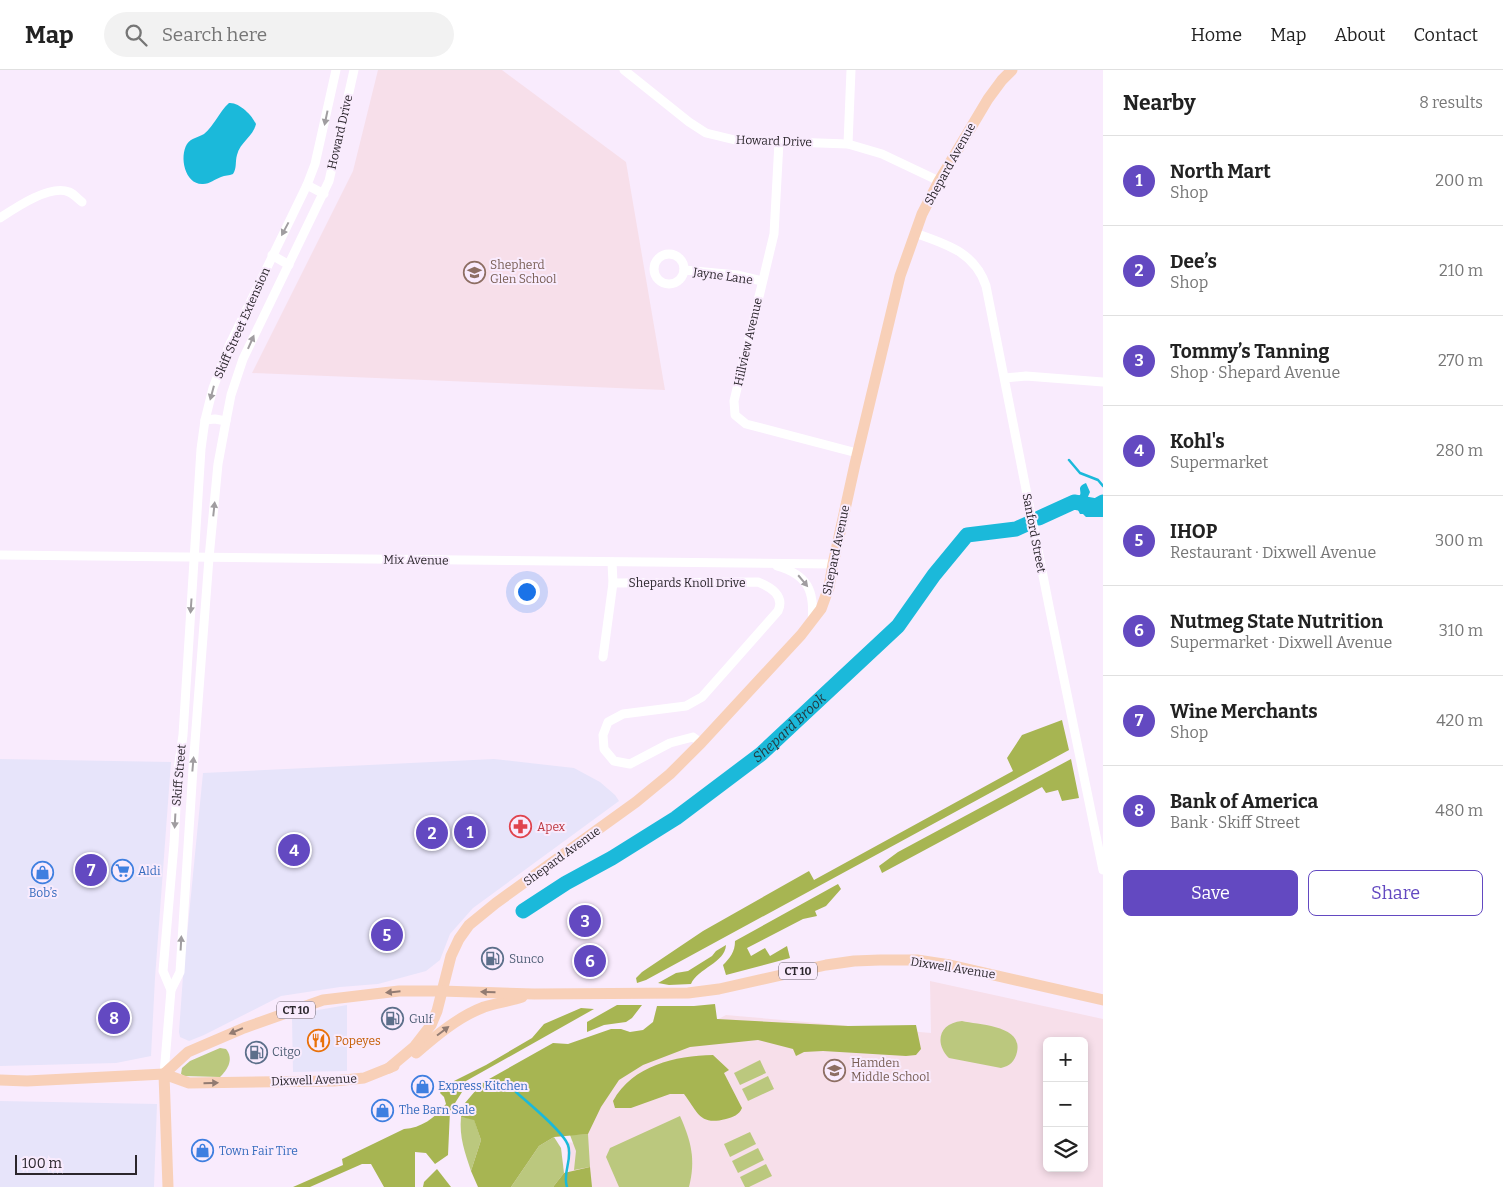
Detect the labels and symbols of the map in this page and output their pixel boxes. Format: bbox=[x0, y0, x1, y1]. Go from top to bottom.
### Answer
street label: Howard Drive bbox=[325, 93, 355, 171]
one-way arrow bbox=[321, 110, 329, 126]
street label: Shepard Avenue bbox=[922, 121, 978, 207]
street label: Howard Drive bbox=[736, 133, 812, 149]
one-way arrow bbox=[281, 222, 290, 236]
place label: Shepherd Glen School bbox=[490, 258, 557, 286]
school or university icon: Shepherd Glen School bbox=[462, 260, 486, 284]
street label: Skiff Street Extension bbox=[211, 265, 273, 381]
street label: Jayne Lane bbox=[691, 265, 754, 287]
street label: Hillview Avenue bbox=[731, 296, 765, 388]
one-way arrow bbox=[247, 335, 255, 349]
one-way arrow bbox=[208, 386, 216, 401]
street label: Sanford Street bbox=[1019, 492, 1049, 574]
one-way arrow bbox=[210, 501, 218, 517]
street label: Shepard Avenue bbox=[820, 504, 852, 596]
street label: Mix Avenue bbox=[383, 552, 449, 568]
one-way arrow bbox=[797, 575, 808, 587]
street label: Shepards Knoll Drive bbox=[629, 576, 745, 590]
your location bbox=[514, 579, 540, 605]
one-way arrow bbox=[187, 599, 195, 615]
water label: Shepard Brook bbox=[749, 689, 829, 766]
street label: Skiff Street bbox=[169, 743, 189, 806]
one-way arrow bbox=[189, 755, 197, 771]
one-way arrow bbox=[171, 813, 179, 829]
pin: 1 bbox=[454, 813, 486, 851]
pin: 2 bbox=[416, 814, 448, 852]
pharmacy icon: Apex bbox=[509, 815, 533, 839]
place label: Apex bbox=[537, 820, 566, 834]
street label: Shepard Avenue bbox=[521, 823, 603, 889]
pin: 4 bbox=[278, 831, 310, 869]
pin: 7 bbox=[75, 851, 107, 889]
supermarket icon: Aldi bbox=[110, 859, 134, 883]
shop icon: Bob’s bbox=[31, 860, 55, 884]
place label: Aldi bbox=[138, 864, 161, 878]
place label: Bob’s bbox=[29, 886, 58, 900]
pin: 3 bbox=[569, 902, 601, 940]
pin: 5 bbox=[371, 916, 403, 954]
one-way arrow bbox=[178, 935, 186, 951]
pin: 6 bbox=[574, 942, 606, 980]
fuel station icon: Sunco bbox=[481, 947, 505, 971]
place label: Sunco bbox=[509, 952, 544, 966]
street label: Dixwell Avenue bbox=[910, 954, 996, 982]
road number: CT 10 bbox=[779, 962, 817, 979]
one-way arrow bbox=[384, 988, 400, 996]
one-way arrow bbox=[479, 988, 495, 996]
pin: 8 bbox=[98, 999, 130, 1037]
road number: CT 10 bbox=[277, 1002, 315, 1018]
fuel station icon: Gulf bbox=[381, 1007, 405, 1031]
place label: Gulf bbox=[409, 1012, 434, 1026]
one-way arrow bbox=[436, 1025, 449, 1036]
one-way arrow bbox=[229, 1028, 243, 1036]
restaurant icon: Popeyes bbox=[307, 1029, 331, 1053]
place label: Popeyes bbox=[335, 1034, 381, 1048]
fuel station icon: Citgo bbox=[244, 1040, 268, 1064]
place label: Citgo bbox=[272, 1045, 301, 1059]
place label: Hamden Middle School bbox=[851, 1056, 930, 1084]
school or university icon: Hamden Middle School bbox=[823, 1058, 847, 1082]
street label: Dixwell Avenue bbox=[271, 1072, 357, 1088]
shop icon: Express Kitchen bbox=[410, 1074, 434, 1098]
one-way arrow bbox=[204, 1079, 220, 1087]
place label: Express Kitchen bbox=[438, 1079, 528, 1093]
shop icon: The Barn Sale bbox=[371, 1098, 395, 1122]
place label: The Barn Sale bbox=[399, 1103, 475, 1117]
shop icon: Town Fair Tire bbox=[191, 1139, 215, 1163]
place label: Town Fair Tire bbox=[219, 1144, 298, 1158]
scale bar bbox=[15, 1152, 138, 1175]

